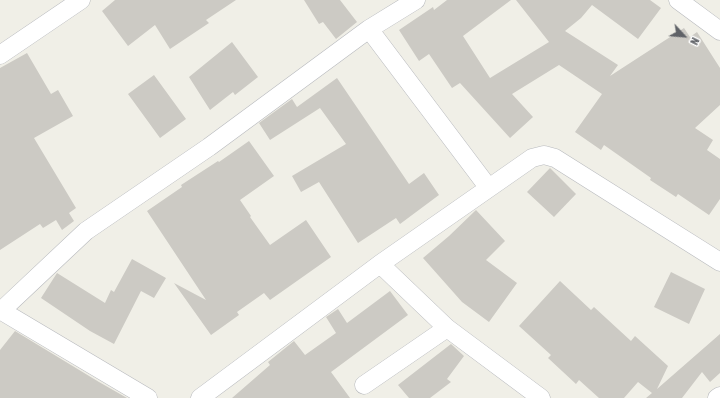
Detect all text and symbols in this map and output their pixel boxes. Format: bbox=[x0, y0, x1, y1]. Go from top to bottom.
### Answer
north arrow bbox=[664, 16, 704, 56]
text: N bbox=[688, 36, 702, 47]

